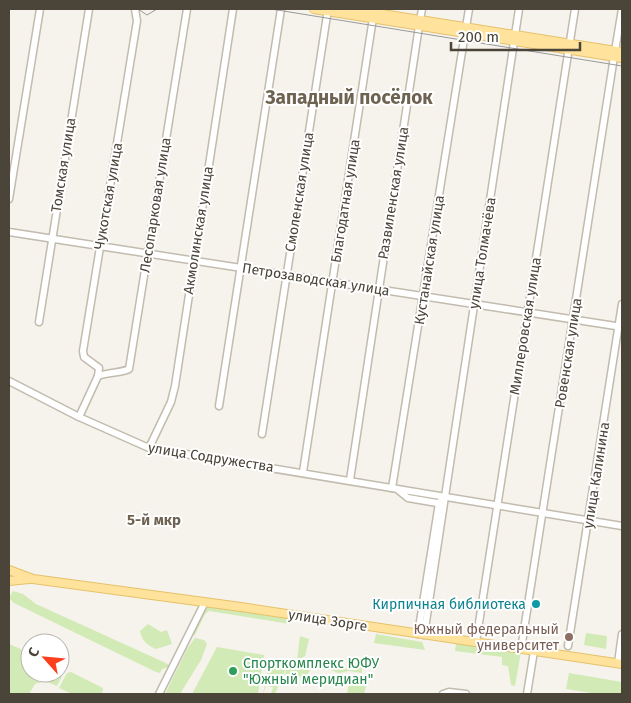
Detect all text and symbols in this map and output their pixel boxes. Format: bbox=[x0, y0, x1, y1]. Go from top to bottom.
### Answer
scale bar bbox=[451, 20, 580, 52]
text: 200 m bbox=[458, 28, 499, 46]
district label: Западный посёлок bbox=[264, 86, 433, 109]
street label: Томская улица bbox=[48, 116, 79, 214]
street label: Развиленская улица bbox=[375, 126, 412, 261]
street label: Смоленская улица bbox=[282, 131, 317, 253]
street label: Лесопарковая улица bbox=[136, 136, 175, 274]
street label: Благодатная улица bbox=[327, 138, 364, 264]
street label: Чукотская улица bbox=[91, 141, 126, 251]
street label: Акмолинская улица bbox=[180, 165, 217, 295]
street label: Кустанайская улица bbox=[411, 194, 448, 326]
street label: улица Толмачёва bbox=[465, 196, 500, 310]
street label: Миллеровская улица bbox=[506, 256, 545, 396]
street label: Петрозаводская улица bbox=[241, 259, 391, 300]
street label: Ровенская улица bbox=[551, 297, 586, 409]
street label: улица Калинина bbox=[580, 421, 613, 530]
street label: улица Содружества bbox=[147, 439, 275, 476]
district label: 5-й мкр bbox=[127, 511, 181, 529]
place label: Кирпичная библиотека bbox=[372, 596, 526, 613]
marker: Кирпичная библиотека bbox=[530, 598, 542, 610]
street label: улица Зорге bbox=[287, 606, 369, 635]
place label: Южный федеральный университет bbox=[413, 621, 560, 654]
marker: Южный федеральный университет bbox=[563, 631, 575, 643]
north arrow bbox=[20, 633, 70, 683]
text: С bbox=[24, 645, 43, 660]
place label: Спорткомплекс ЮФУ "Южный меридиан" bbox=[243, 655, 379, 688]
marker: Спорткомплекс ЮФУ "Южный меридиан" bbox=[227, 665, 239, 677]

